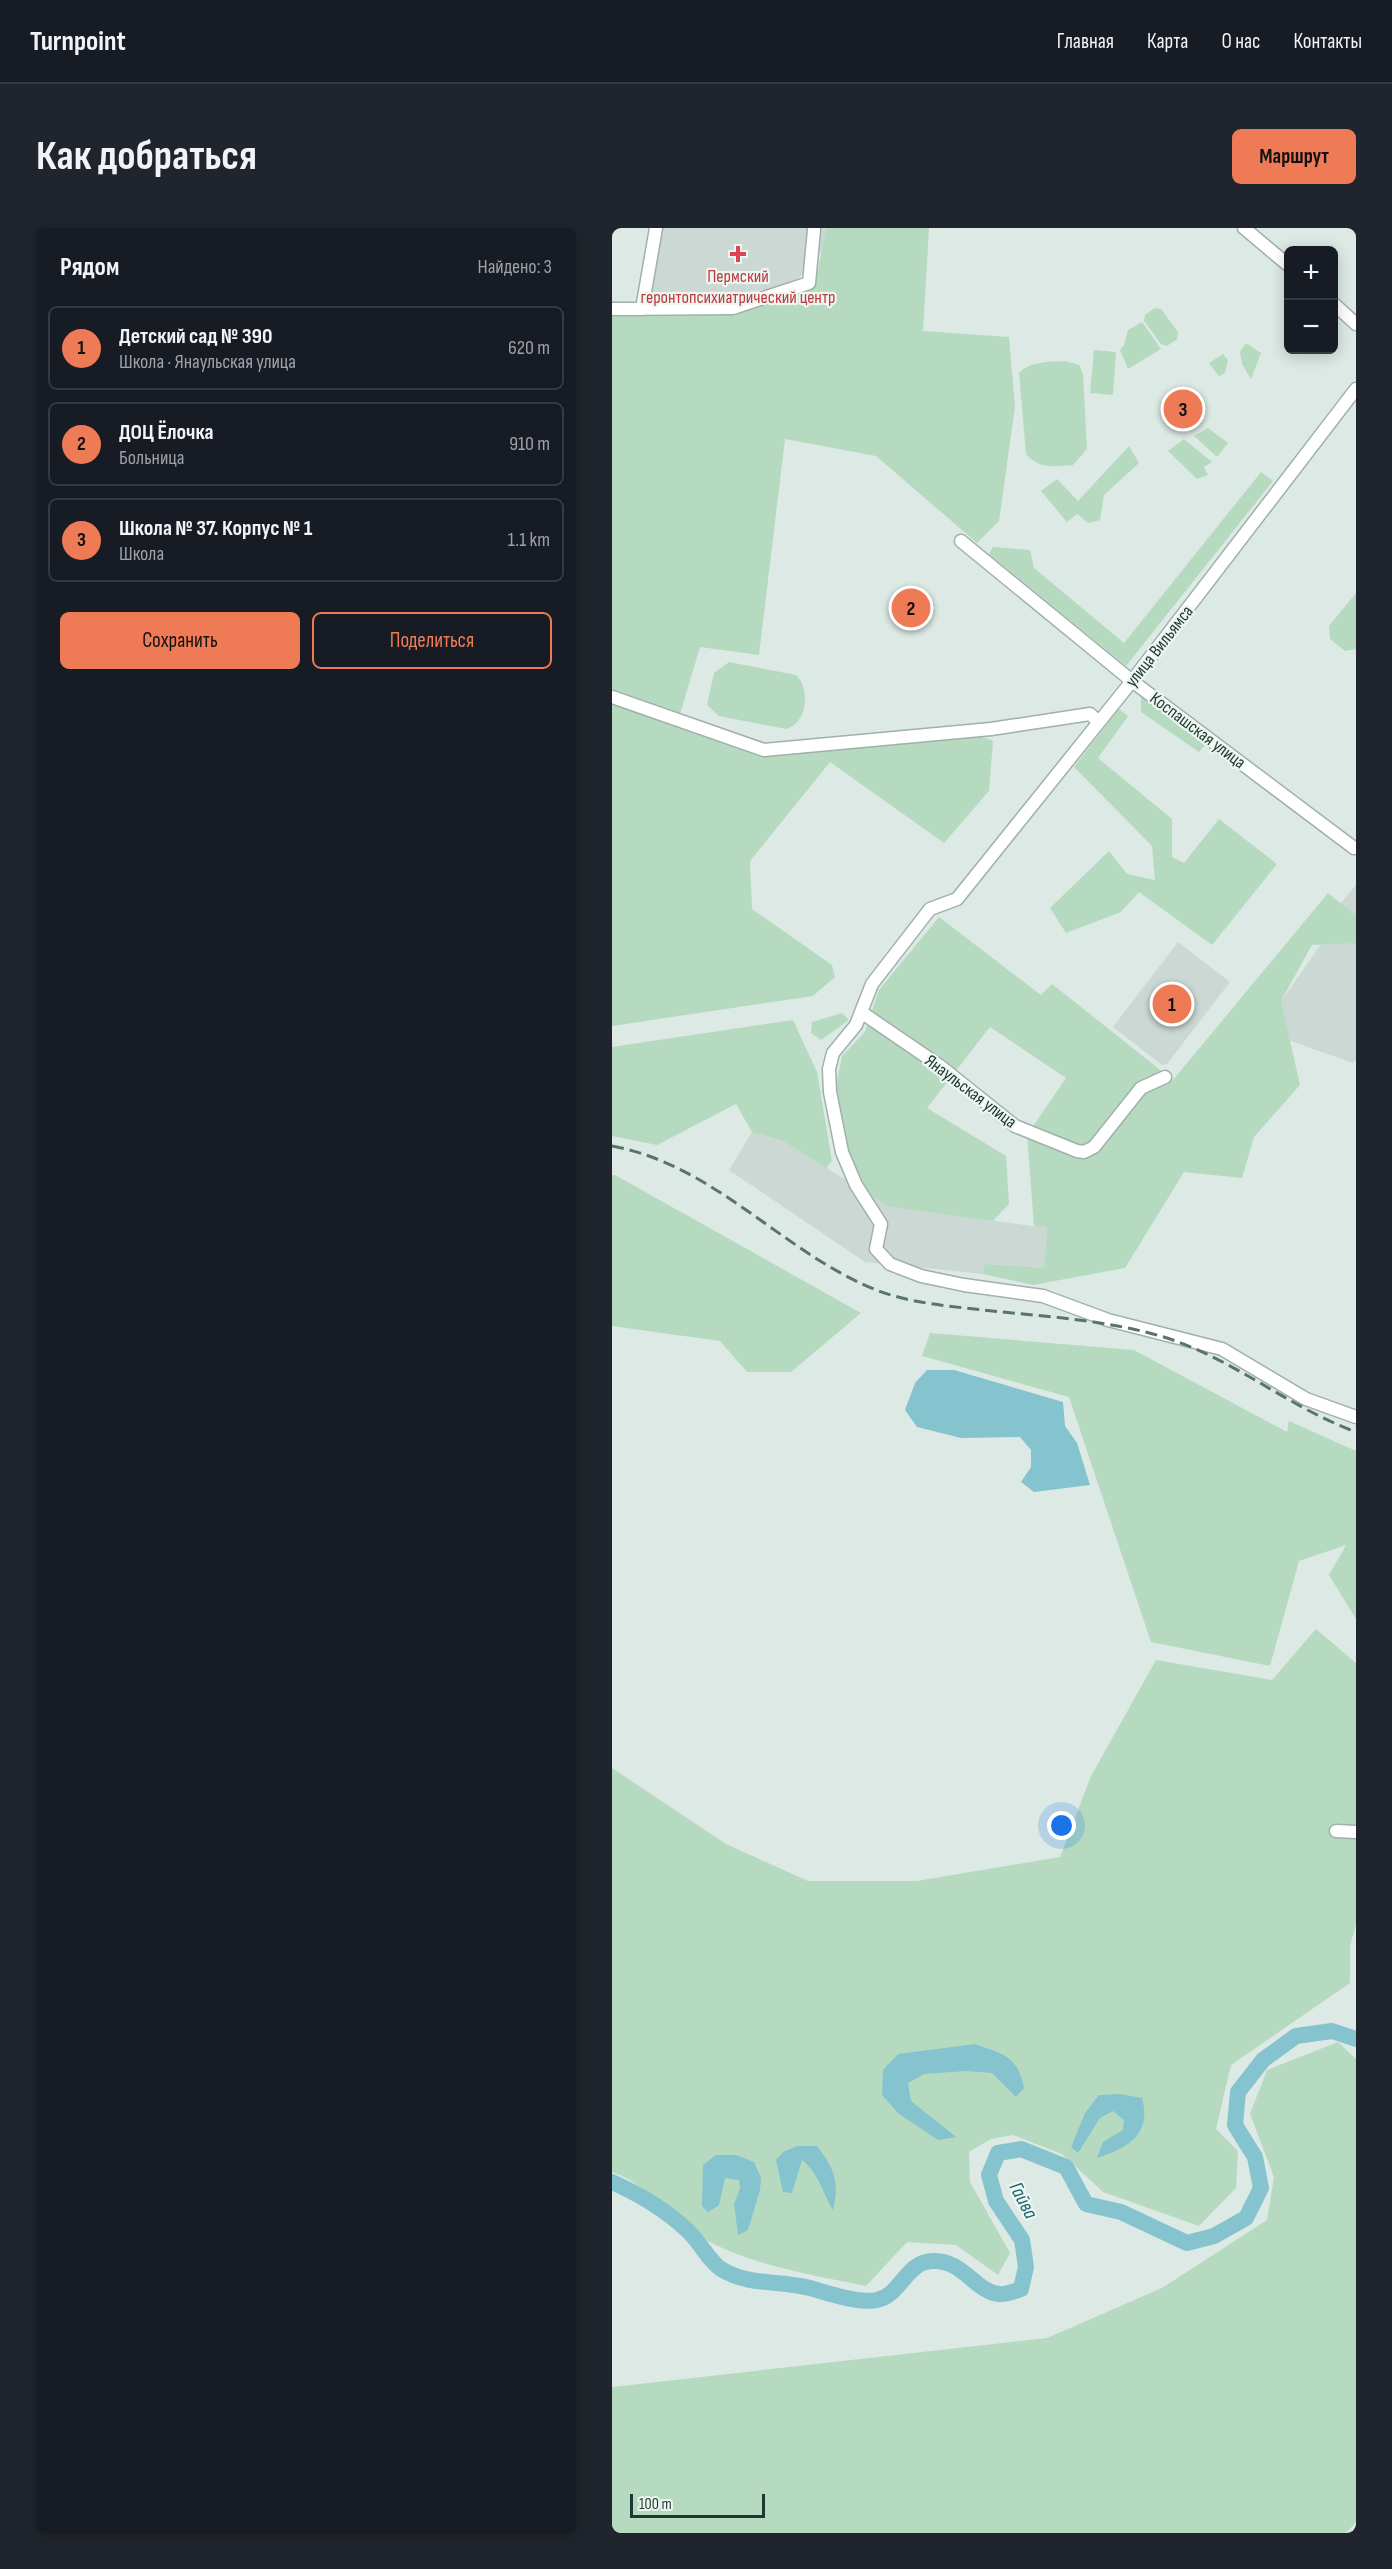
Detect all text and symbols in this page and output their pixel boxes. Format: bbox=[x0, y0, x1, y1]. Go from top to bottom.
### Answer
text: Turnpoint bbox=[30, 25, 126, 58]
text: Главная bbox=[1057, 29, 1114, 54]
text: Карта bbox=[1147, 29, 1188, 54]
text: О нас bbox=[1221, 29, 1260, 54]
text: Контакты bbox=[1293, 29, 1362, 54]
button: Маршрут bbox=[1232, 129, 1356, 184]
text: Как добраться bbox=[36, 131, 257, 182]
marker: Пермский геронтопсихиатрический центр bbox=[729, 245, 747, 263]
map controls bbox=[1284, 246, 1338, 354]
button: + bbox=[1284, 246, 1338, 300]
text: Рядом bbox=[60, 252, 119, 283]
text: Найдено: 3 bbox=[478, 255, 552, 279]
place label: Пермский геронтопсихиатрический центр bbox=[641, 266, 835, 308]
button: − bbox=[1284, 300, 1338, 354]
text: Детский сад № 390 bbox=[119, 323, 272, 350]
text: 1 bbox=[78, 336, 85, 360]
text: 620 m bbox=[508, 336, 550, 360]
text: Школа · Янаульская улица bbox=[119, 350, 296, 374]
pin: 3 bbox=[1164, 386, 1202, 432]
text: ДОЦ Ёлочка bbox=[119, 419, 214, 446]
text: 2 bbox=[77, 432, 86, 456]
text: 910 m bbox=[509, 432, 550, 456]
text: Больница bbox=[119, 446, 184, 470]
text: Школа № 37. Корпус № 1 bbox=[119, 515, 312, 542]
text: 3 bbox=[77, 528, 86, 552]
text: 1.1 km bbox=[508, 528, 550, 552]
text: Школа bbox=[119, 542, 164, 566]
pin: 2 bbox=[892, 586, 930, 631]
street label: улица Вильямса bbox=[1121, 601, 1198, 691]
button: Сохранить bbox=[60, 612, 300, 669]
button: Поделиться bbox=[312, 612, 552, 669]
street label: Коспашская улица bbox=[1146, 688, 1250, 773]
pin: 1 bbox=[1152, 982, 1192, 1026]
street label: Янаульская улица bbox=[921, 1050, 1021, 1133]
your location bbox=[1047, 1811, 1076, 1840]
water label: Гайва bbox=[1004, 2178, 1043, 2223]
scale bar bbox=[630, 2491, 765, 2518]
text: 100 m bbox=[639, 2495, 672, 2514]

